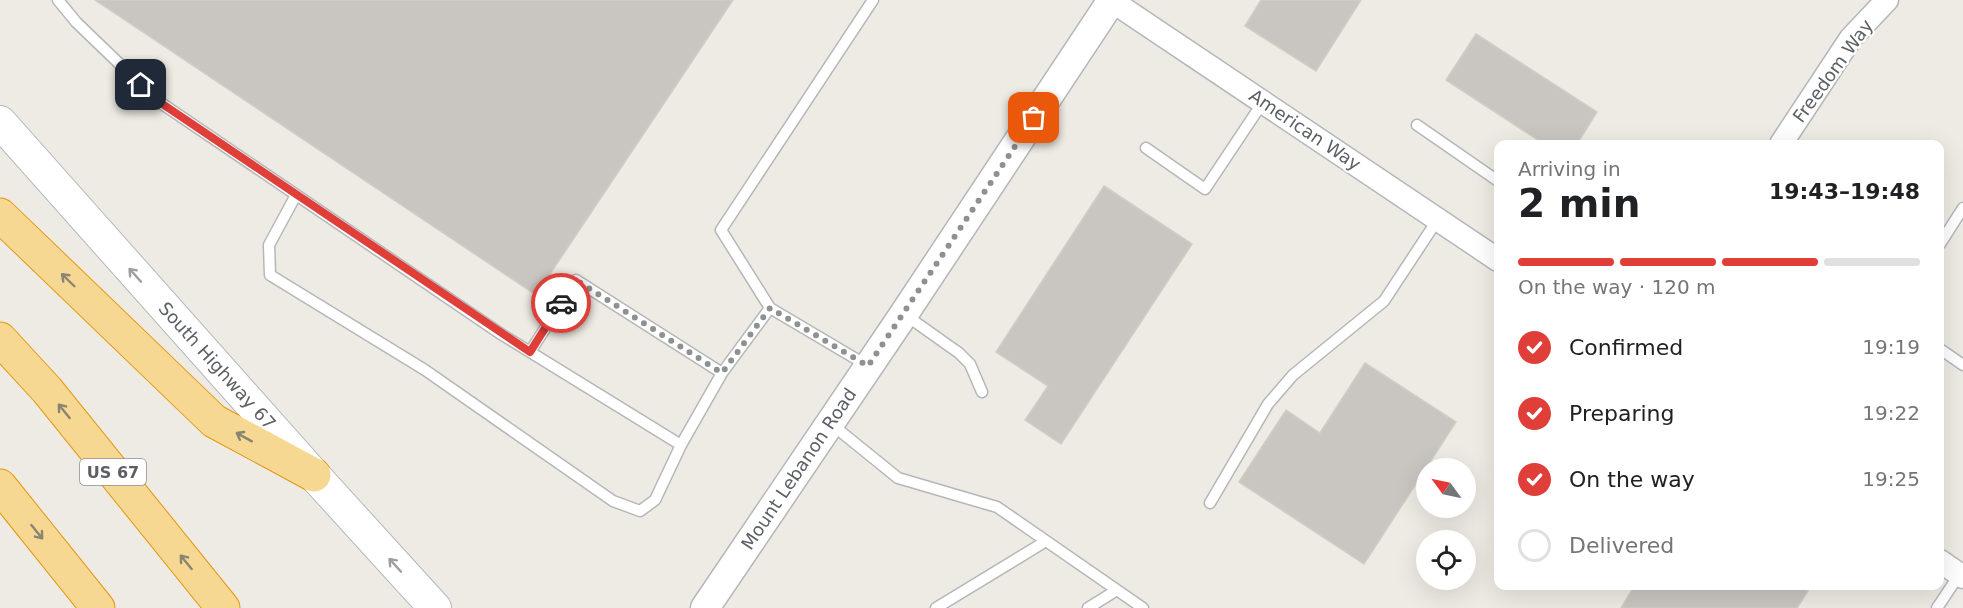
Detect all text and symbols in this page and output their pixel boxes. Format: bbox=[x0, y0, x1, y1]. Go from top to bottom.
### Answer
street label: Freedom Way bbox=[1788, 15, 1877, 126]
pin bbox=[115, 59, 166, 110]
icon: home bbox=[124, 68, 157, 101]
street label: American Way bbox=[1246, 85, 1365, 175]
pin bbox=[1008, 92, 1059, 143]
icon: bag bbox=[1017, 101, 1050, 134]
text: Arriving in bbox=[1518, 157, 1621, 181]
text: 19:43–19:48 bbox=[1769, 179, 1920, 204]
text: 2 min bbox=[1518, 181, 1640, 226]
one-way arrow bbox=[128, 268, 142, 283]
one-way arrow bbox=[60, 273, 75, 288]
courier bbox=[531, 273, 591, 333]
text: On the way · 120 m bbox=[1518, 275, 1716, 299]
icon: car bbox=[545, 287, 578, 320]
street label: South Highway 67 bbox=[155, 298, 280, 434]
icon: check bbox=[1518, 331, 1551, 364]
text: Confirmed bbox=[1569, 335, 1683, 360]
text: 19:19 bbox=[1862, 335, 1920, 359]
street label: Mount Lebanon Road bbox=[737, 384, 860, 553]
icon: check bbox=[1518, 397, 1551, 430]
text: Preparing bbox=[1569, 401, 1675, 426]
text: 19:22 bbox=[1862, 401, 1920, 425]
one-way arrow bbox=[57, 403, 70, 419]
one-way arrow bbox=[236, 431, 253, 443]
north arrow bbox=[1416, 458, 1476, 518]
map controls bbox=[1416, 458, 1476, 590]
road number: US 67 bbox=[80, 459, 146, 485]
icon: check bbox=[1518, 463, 1551, 496]
text: On the way bbox=[1569, 467, 1695, 492]
text: 19:25 bbox=[1862, 467, 1920, 491]
one-way arrow bbox=[30, 524, 43, 540]
button: locate bbox=[1416, 530, 1476, 590]
text: Delivered bbox=[1569, 533, 1674, 558]
one-way arrow bbox=[180, 555, 193, 571]
one-way arrow bbox=[388, 558, 402, 573]

